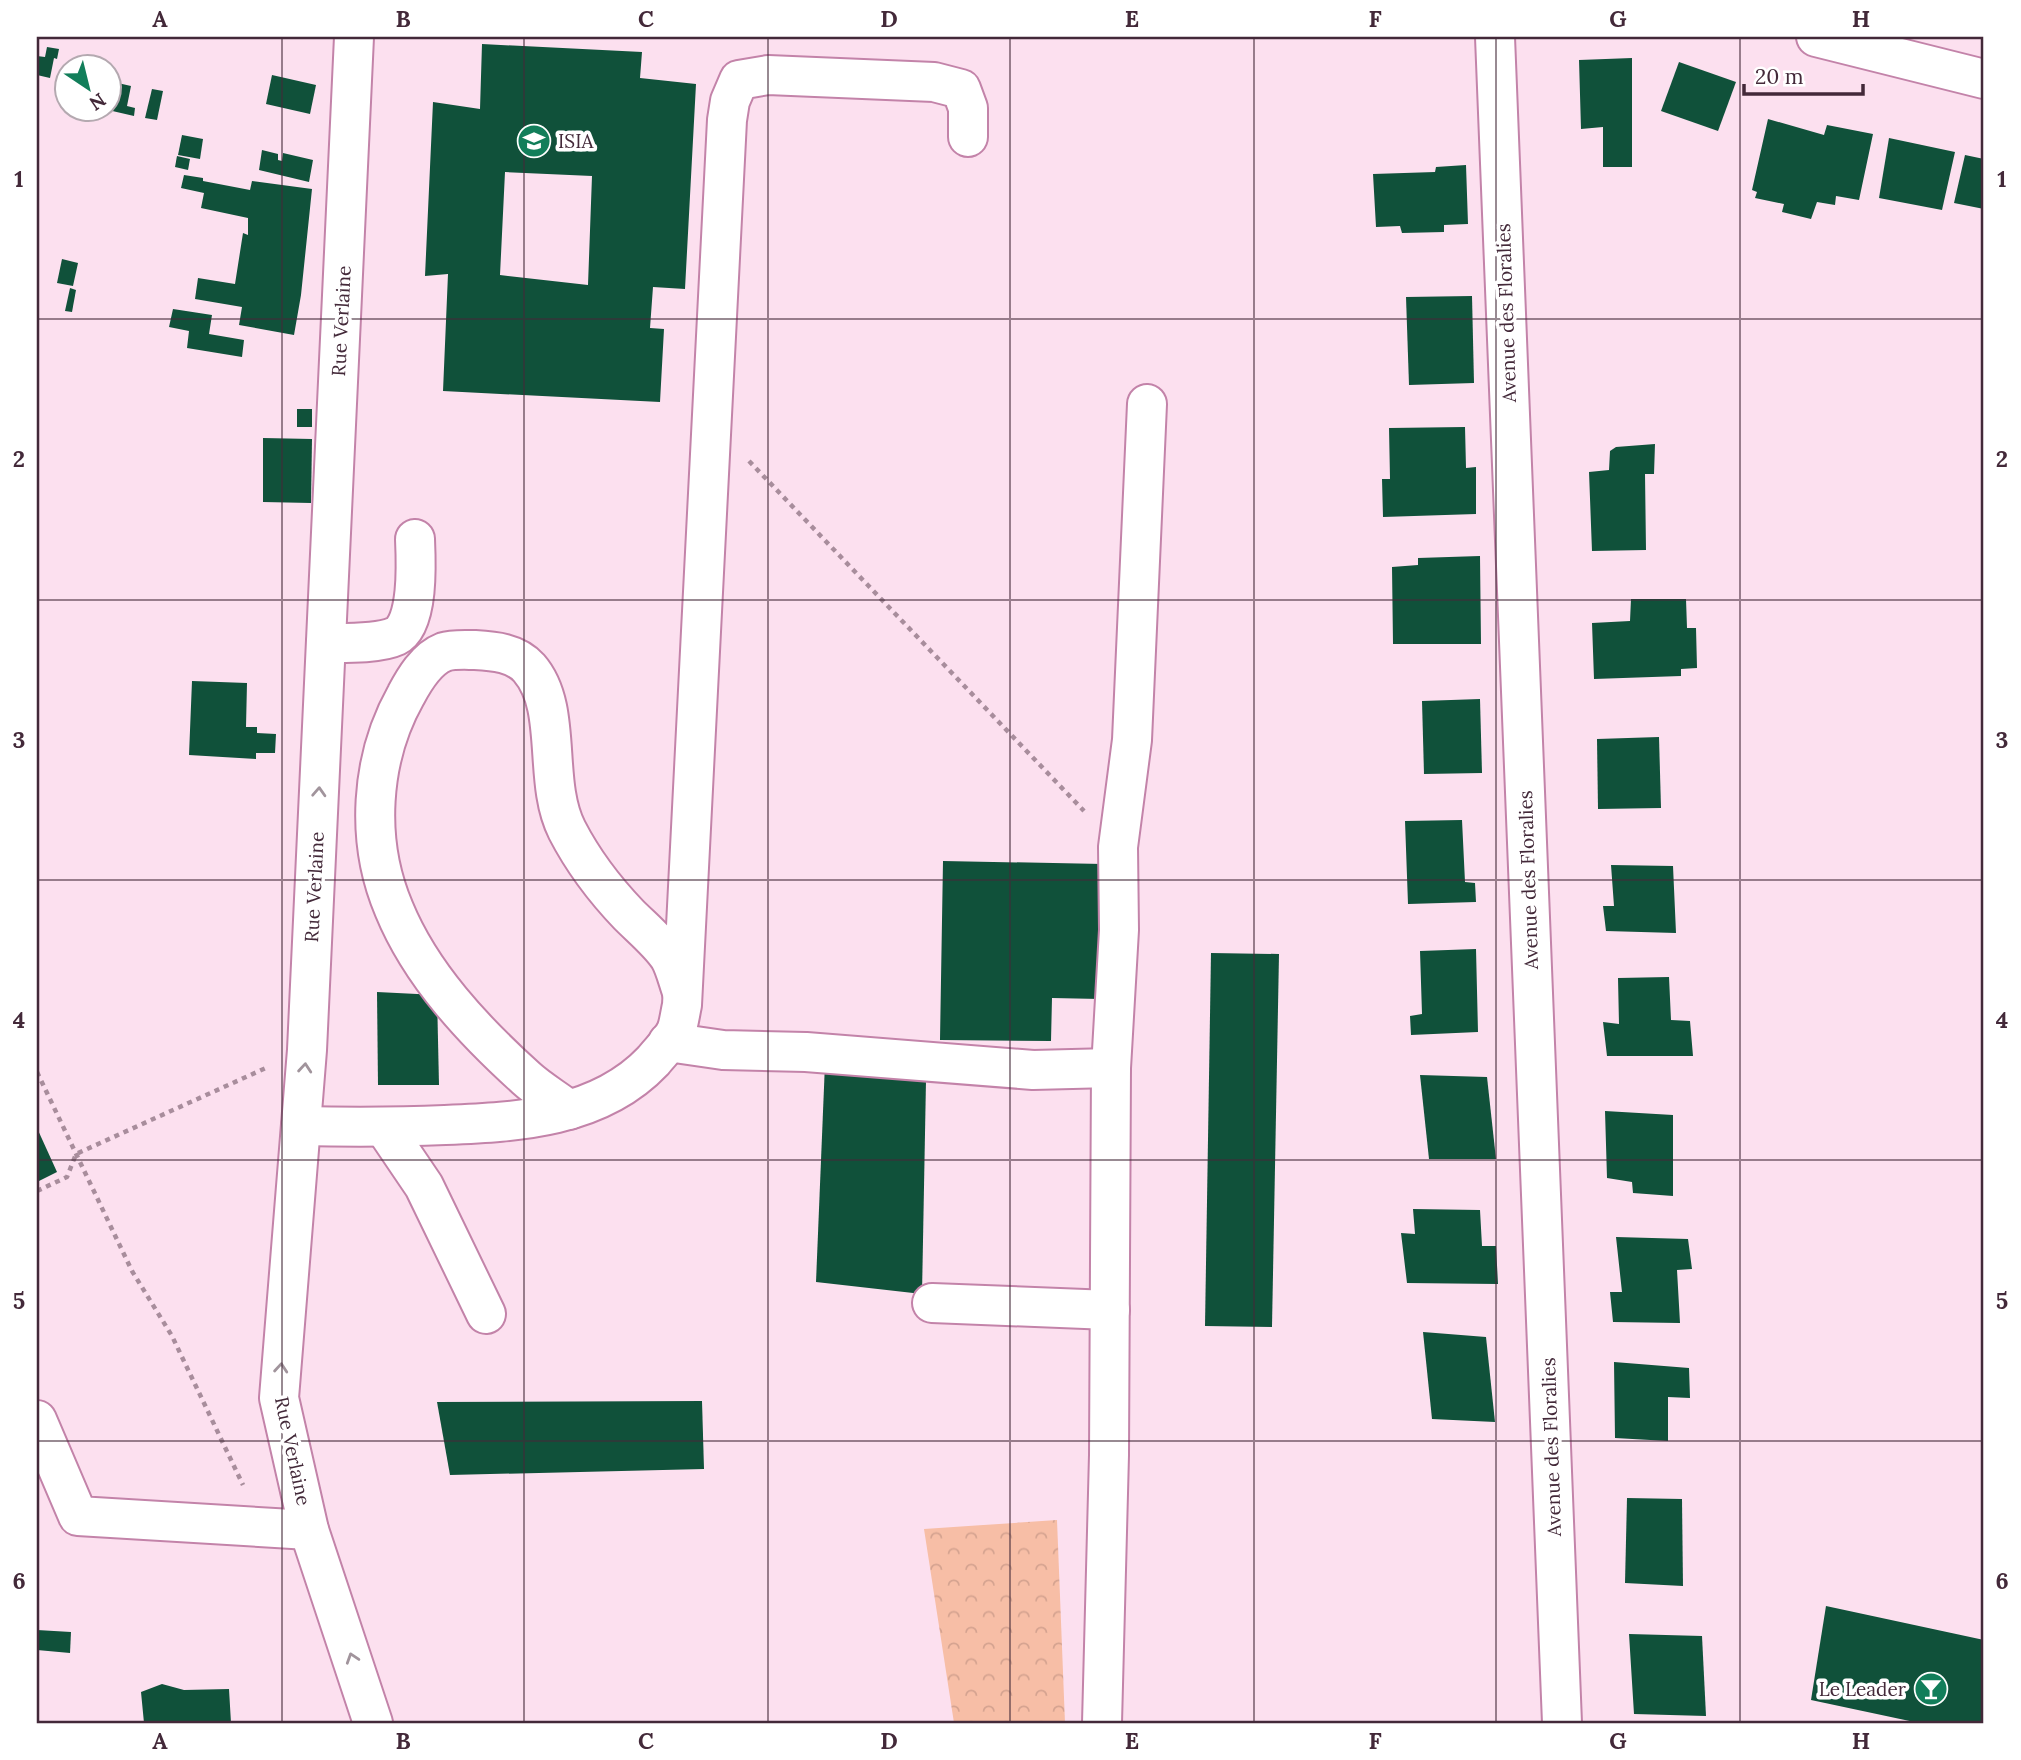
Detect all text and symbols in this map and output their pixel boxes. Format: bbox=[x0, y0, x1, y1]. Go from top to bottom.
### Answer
text: A bbox=[152, 4, 168, 33]
text: B bbox=[395, 4, 411, 33]
text: C bbox=[638, 4, 654, 33]
text: D bbox=[880, 4, 898, 33]
text: E bbox=[1125, 4, 1139, 33]
text: F bbox=[1368, 4, 1382, 33]
text: G bbox=[1609, 4, 1627, 33]
text: H bbox=[1852, 4, 1870, 33]
north arrow bbox=[52, 52, 122, 122]
scale bar bbox=[1744, 52, 1864, 96]
text: 20 m bbox=[1755, 63, 1804, 90]
text: N bbox=[85, 88, 111, 116]
school or university icon: ISIA bbox=[515, 122, 553, 160]
place label: ISIA bbox=[558, 129, 595, 153]
text: 1 bbox=[14, 164, 24, 193]
text: 1 bbox=[1997, 164, 2007, 193]
street label: Avenue des Floralies bbox=[1491, 223, 1521, 404]
street label: Rue Verlaine bbox=[326, 265, 356, 377]
text: 2 bbox=[13, 444, 25, 473]
text: 2 bbox=[1996, 444, 2008, 473]
text: 3 bbox=[13, 725, 25, 754]
text: 3 bbox=[1996, 725, 2008, 754]
one-way arrow bbox=[311, 786, 326, 797]
street label: Avenue des Floralies bbox=[1513, 790, 1543, 971]
street label: Rue Verlaine bbox=[299, 831, 329, 943]
text: 4 bbox=[13, 1005, 25, 1034]
text: 4 bbox=[1996, 1005, 2008, 1034]
one-way arrow bbox=[297, 1062, 312, 1073]
text: 5 bbox=[13, 1286, 25, 1315]
text: 5 bbox=[1996, 1286, 2008, 1315]
street label: Avenue des Floralies bbox=[1536, 1357, 1566, 1538]
one-way arrow bbox=[273, 1362, 288, 1373]
street label: Rue Verlaine bbox=[270, 1394, 316, 1508]
text: 6 bbox=[12, 1566, 26, 1595]
text: 6 bbox=[1995, 1566, 2009, 1595]
one-way arrow bbox=[346, 1653, 360, 1665]
bar icon: Le Leader bbox=[1912, 1670, 1950, 1708]
place label: Le Leader bbox=[1819, 1677, 1907, 1701]
text: A bbox=[152, 1726, 168, 1755]
text: B bbox=[395, 1726, 411, 1755]
text: C bbox=[638, 1726, 654, 1755]
text: D bbox=[880, 1726, 898, 1755]
text: E bbox=[1125, 1726, 1139, 1755]
text: F bbox=[1368, 1726, 1382, 1755]
text: G bbox=[1609, 1726, 1627, 1755]
text: H bbox=[1852, 1726, 1870, 1755]

